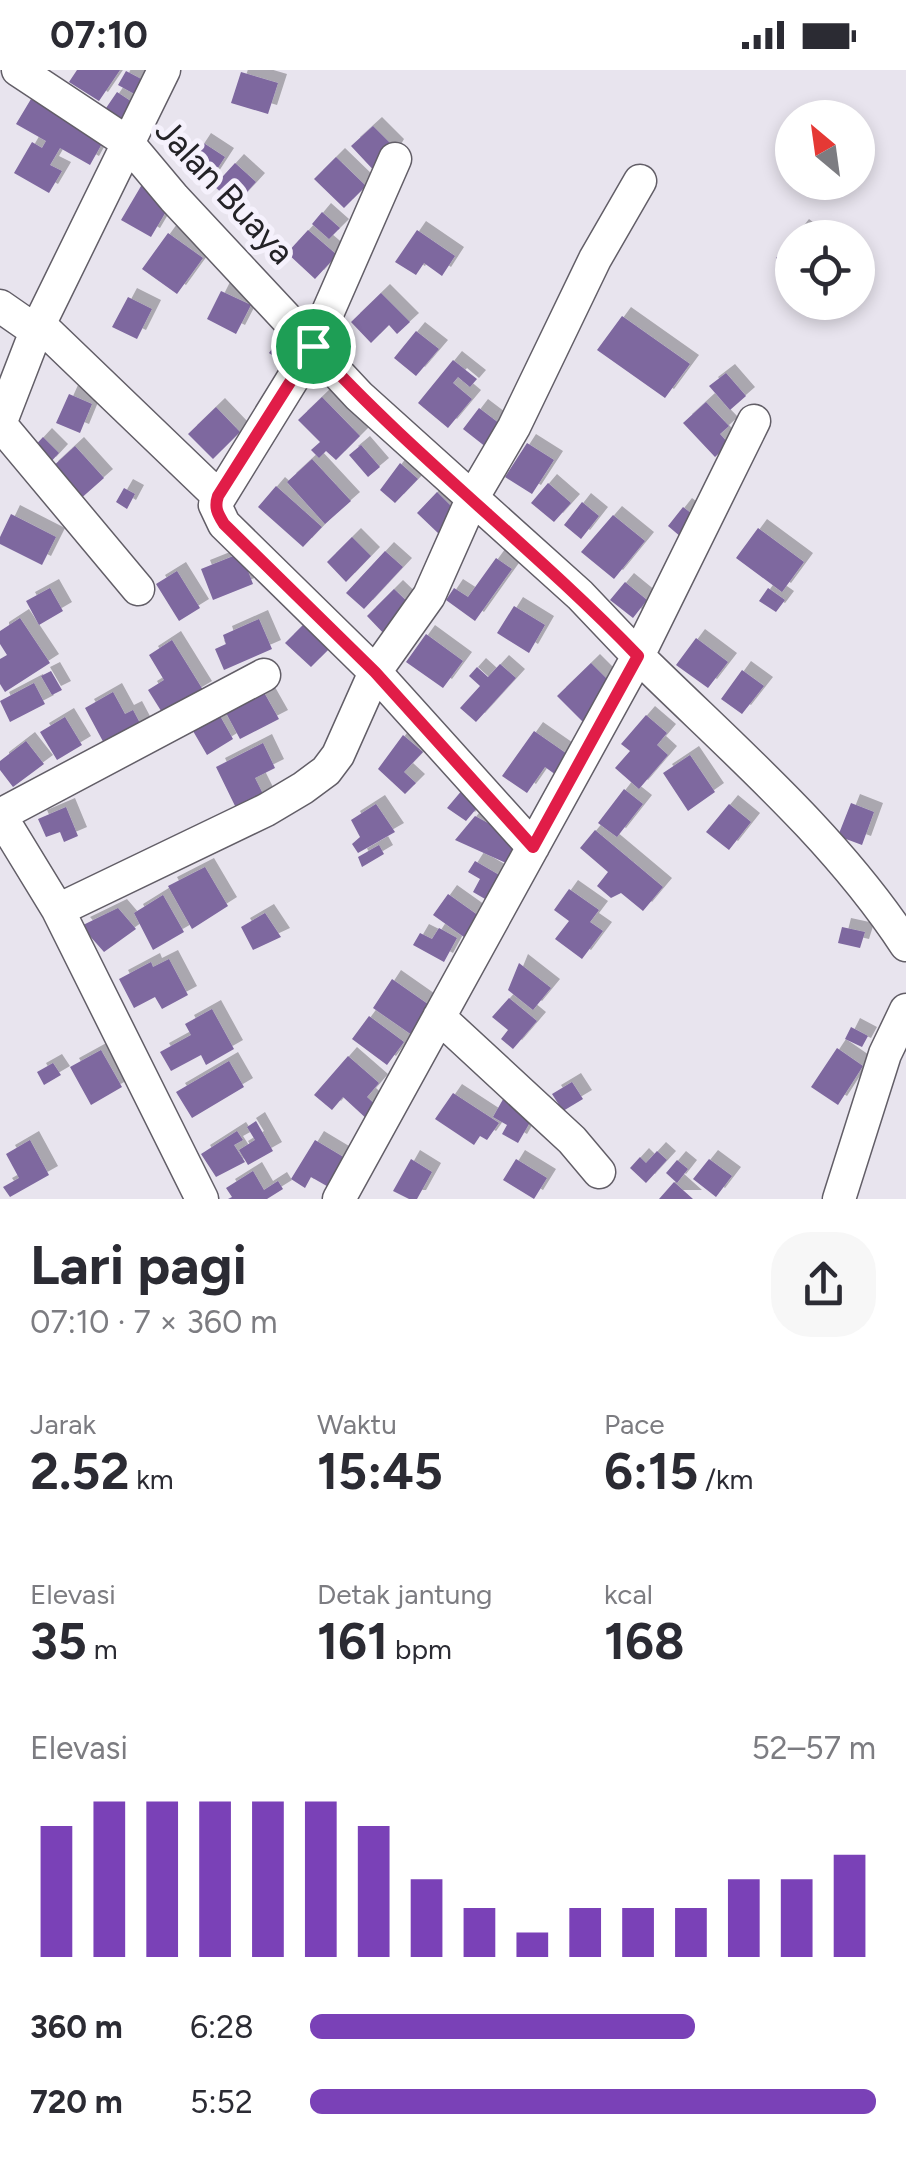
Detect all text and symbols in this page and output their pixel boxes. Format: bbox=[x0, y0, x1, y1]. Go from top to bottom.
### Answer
text: 07:10 bbox=[50, 12, 148, 58]
north arrow bbox=[775, 100, 875, 200]
map controls bbox=[775, 100, 875, 320]
street label: Jalan Buaya bbox=[147, 109, 303, 273]
button: locate bbox=[775, 220, 875, 320]
pin bbox=[271, 304, 356, 389]
icon: arrive bbox=[286, 319, 341, 374]
text: Lari pagi bbox=[30, 1232, 247, 1298]
button: share bbox=[771, 1232, 876, 1337]
text: 07:10 · 7 × 360 m bbox=[30, 1303, 278, 1341]
text: Jarak bbox=[30, 1407, 96, 1441]
text: Waktu bbox=[317, 1407, 397, 1441]
text: Pace bbox=[604, 1407, 665, 1441]
text: 2.52 bbox=[30, 1441, 129, 1502]
text: 15:45 bbox=[317, 1441, 443, 1502]
text: 6:15 bbox=[604, 1441, 698, 1502]
text: km bbox=[129, 1462, 174, 1496]
text: /km bbox=[698, 1462, 753, 1496]
text: Elevasi bbox=[30, 1577, 116, 1611]
text: Detak jantung bbox=[317, 1577, 493, 1611]
text: kcal bbox=[604, 1577, 653, 1611]
text: 35 bbox=[30, 1611, 87, 1672]
text: 161 bbox=[317, 1611, 388, 1672]
text: 168 bbox=[604, 1611, 685, 1672]
text: m bbox=[87, 1632, 118, 1666]
text: bpm bbox=[388, 1632, 452, 1666]
text: Elevasi bbox=[30, 1729, 128, 1767]
text: 52–57 m bbox=[751, 1729, 876, 1767]
text: 360 m bbox=[30, 2008, 123, 2046]
text: 6:28 bbox=[190, 2008, 254, 2046]
text: 720 m bbox=[30, 2083, 123, 2121]
text: 5:52 bbox=[190, 2083, 253, 2121]

